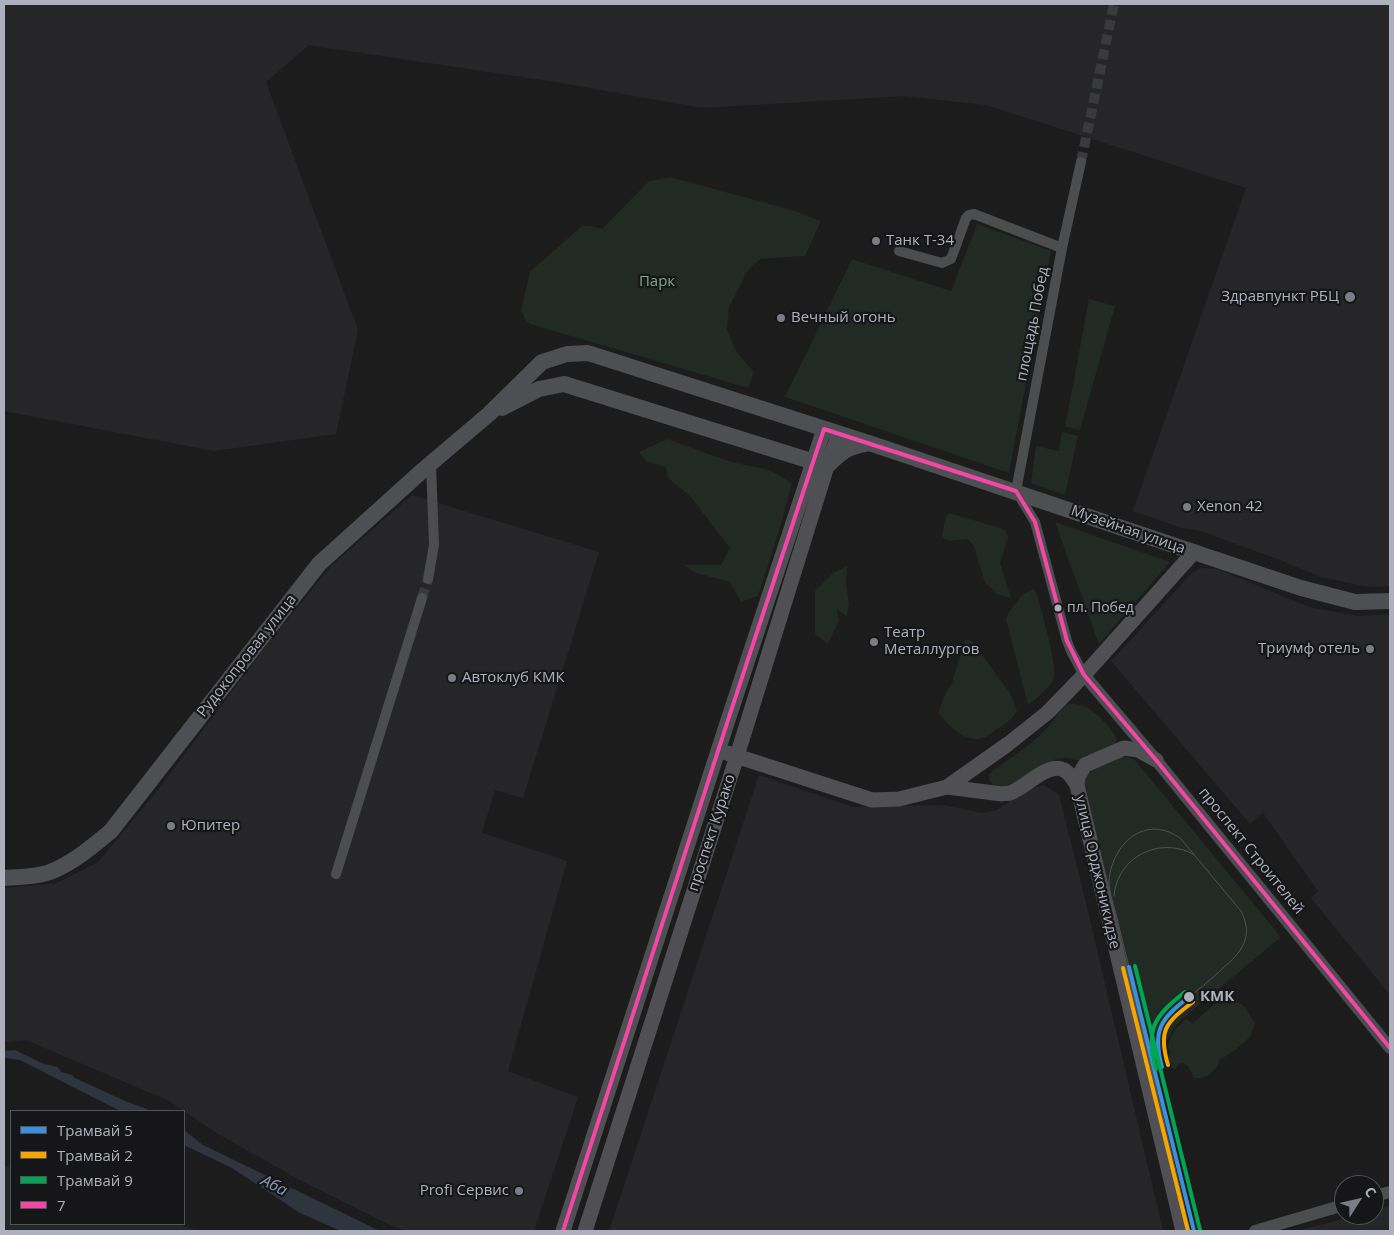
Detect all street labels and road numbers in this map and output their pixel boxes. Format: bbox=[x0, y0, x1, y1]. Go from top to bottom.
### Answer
street label: площадь Побед bbox=[1013, 265, 1053, 383]
street label: Музейная улица bbox=[1069, 502, 1187, 558]
street label: Рудокопровая улица bbox=[193, 591, 301, 721]
street label: проспект Курако bbox=[685, 772, 739, 894]
street label: проспект Строителей bbox=[1194, 784, 1308, 918]
street label: улица Орджоникидзе bbox=[1071, 793, 1123, 951]

